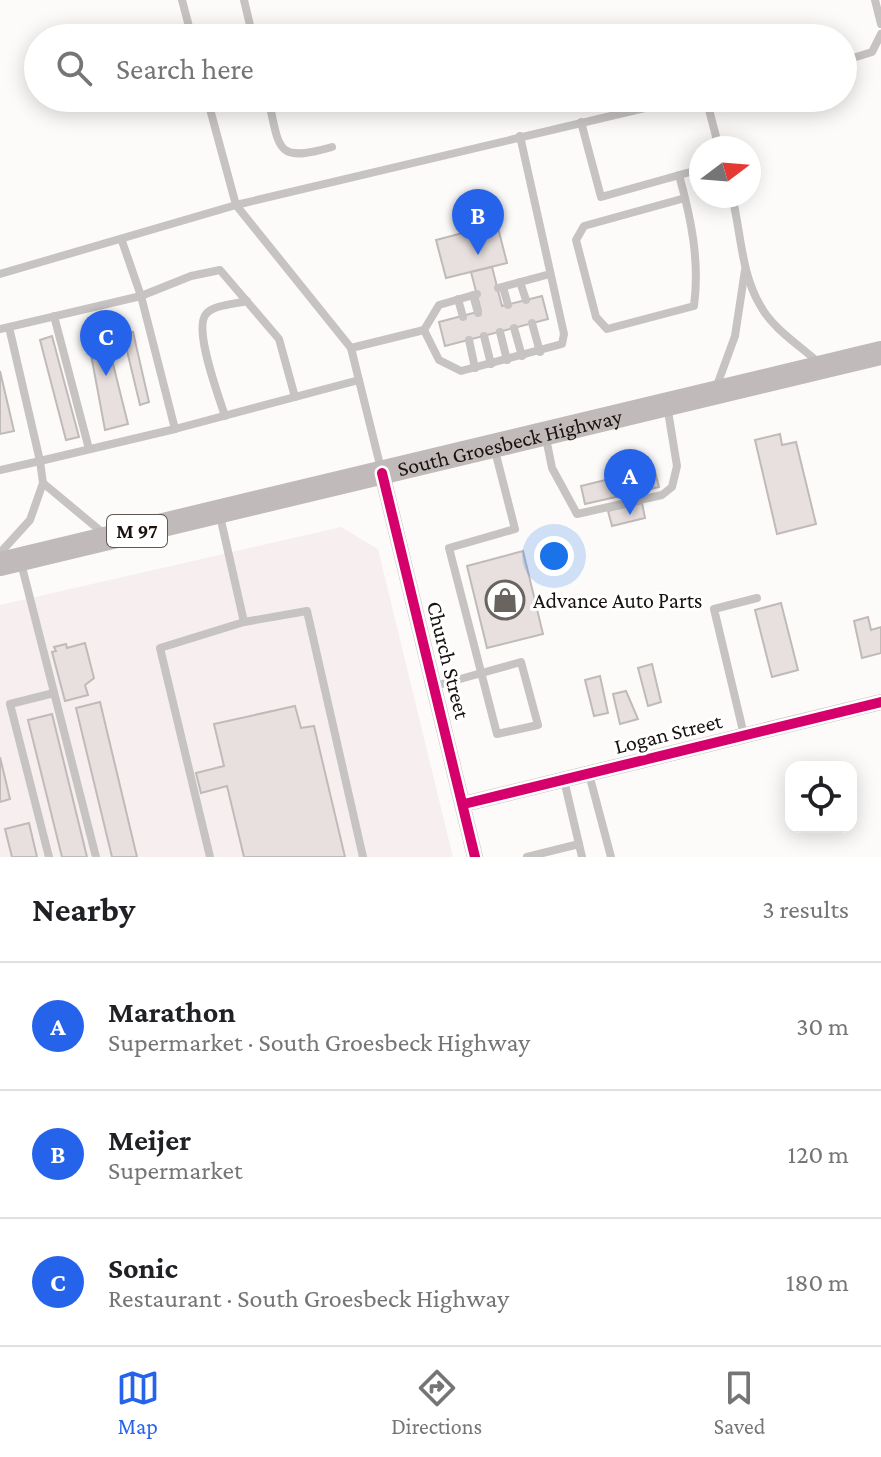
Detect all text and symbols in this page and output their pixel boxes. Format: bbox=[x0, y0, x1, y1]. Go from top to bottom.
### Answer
search box bbox=[24, 24, 857, 112]
icon: search bbox=[52, 46, 96, 90]
text: Search here bbox=[116, 52, 254, 85]
north arrow bbox=[689, 136, 761, 208]
pin: B bbox=[452, 189, 504, 255]
pin: C bbox=[80, 310, 132, 376]
street label: South Groesbeck Highway bbox=[395, 403, 625, 481]
pin: A bbox=[604, 449, 656, 515]
road number: M 97 bbox=[107, 515, 167, 547]
your location bbox=[534, 536, 574, 576]
shop icon: Advance Auto Parts bbox=[484, 579, 526, 621]
place label: Advance Auto Parts bbox=[533, 588, 702, 613]
street label: Church Street bbox=[422, 599, 475, 722]
street label: Logan Street bbox=[612, 708, 725, 759]
map controls bbox=[785, 761, 857, 833]
button: locate bbox=[785, 761, 857, 833]
text: Nearby bbox=[32, 891, 135, 928]
text: 3 results bbox=[762, 895, 849, 924]
text: Marathon bbox=[108, 995, 236, 1028]
text: A bbox=[50, 1012, 66, 1041]
text: 30 m bbox=[796, 1012, 849, 1041]
text: Supermarket · South Groesbeck Highway bbox=[108, 1028, 530, 1057]
text: Meijer bbox=[108, 1123, 191, 1156]
text: B bbox=[50, 1140, 66, 1169]
text: 120 m bbox=[788, 1140, 849, 1169]
text: Supermarket bbox=[108, 1156, 243, 1185]
text: Sonic bbox=[108, 1251, 178, 1284]
text: C bbox=[50, 1268, 66, 1297]
text: 180 m bbox=[786, 1268, 849, 1297]
text: Restaurant · South Groesbeck Highway bbox=[108, 1284, 509, 1313]
tab: Map bbox=[116, 1366, 160, 1439]
tab: Directions bbox=[391, 1366, 482, 1439]
tab: Saved bbox=[714, 1366, 765, 1439]

